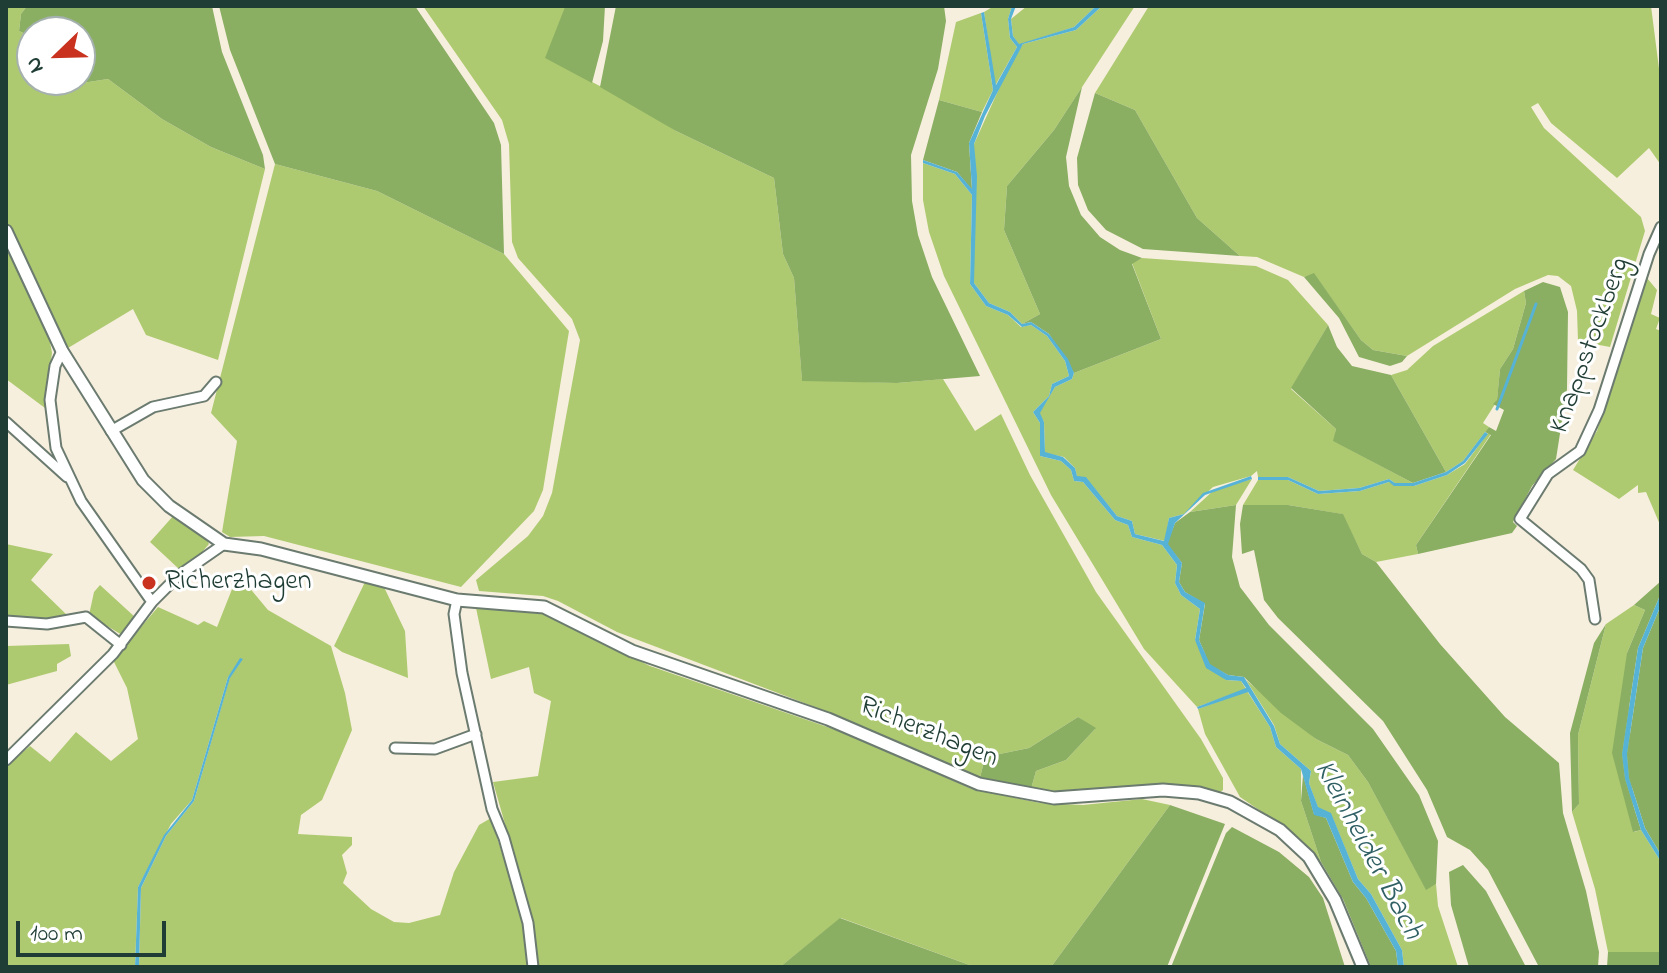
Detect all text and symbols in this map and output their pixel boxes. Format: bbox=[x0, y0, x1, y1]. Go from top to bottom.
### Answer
north arrow bbox=[16, 16, 96, 96]
text: N bbox=[18, 52, 53, 78]
street label: Knappstockberg bbox=[1545, 254, 1639, 438]
place label: Richerzhagen bbox=[165, 566, 312, 600]
marker: Richerzhagen bbox=[140, 574, 158, 592]
street label: Richerzhagen bbox=[854, 691, 1002, 777]
water label: Kleinheider Bach bbox=[1304, 755, 1428, 947]
scale bar bbox=[20, 905, 170, 955]
text: 100 m bbox=[30, 917, 83, 952]

